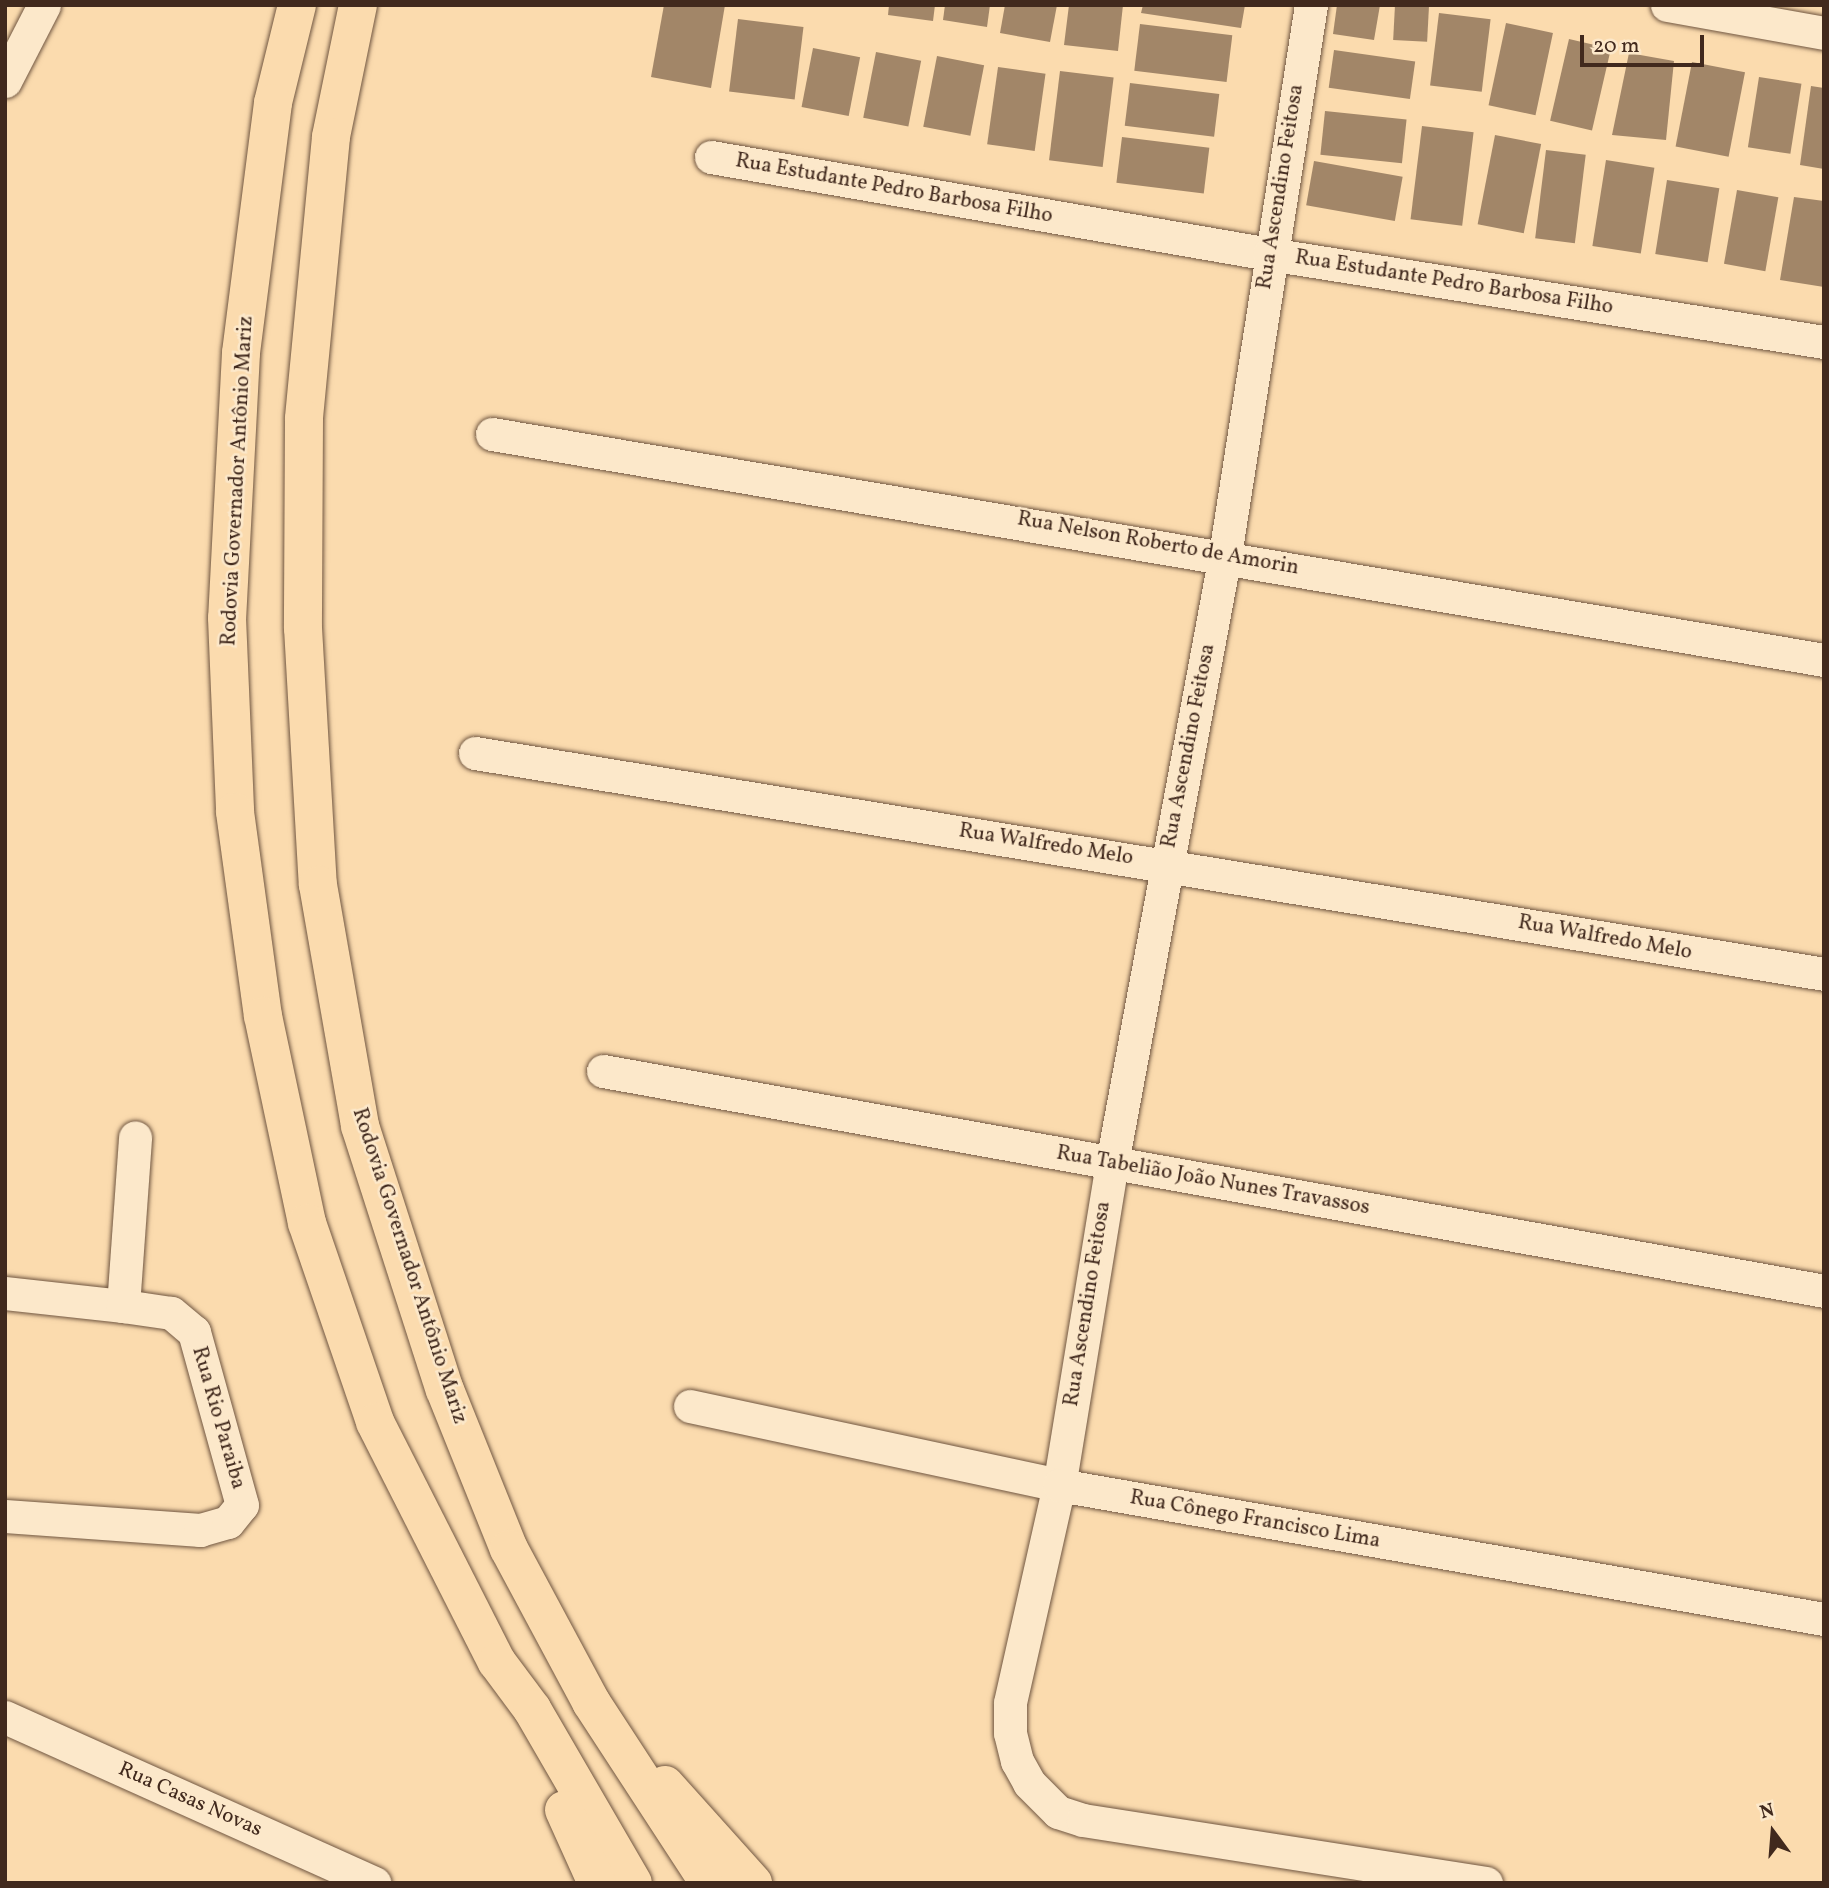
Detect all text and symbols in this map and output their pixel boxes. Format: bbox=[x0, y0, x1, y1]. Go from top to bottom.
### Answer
scale bar bbox=[1584, 21, 1708, 65]
text: 20 m bbox=[1593, 32, 1639, 61]
street label: Rua Ascendino Feitosa bbox=[1252, 83, 1310, 291]
street label: Rua Estudante Pedro Barbosa Filho bbox=[733, 149, 1055, 229]
street label: Rua Estudante Pedro Barbosa Filho bbox=[1293, 245, 1615, 321]
street label: Rodovia Governador Antônio Mariz bbox=[217, 315, 259, 647]
street label: Rua Nelson Roberto de Amorin bbox=[1015, 507, 1301, 581]
street label: Rua Ascendino Feitosa bbox=[1157, 642, 1221, 850]
street label: Rua Walfredo Melo bbox=[957, 819, 1135, 871]
street label: Rua Walfredo Melo bbox=[1516, 910, 1694, 966]
street label: Rodovia Governador Antônio Mariz bbox=[346, 1105, 472, 1427]
street label: Rua Tabelião João Nunes Travassos bbox=[1054, 1141, 1372, 1221]
street label: Rua Ascendino Feitosa bbox=[1059, 1200, 1117, 1408]
street label: Rua Rio Paraiba bbox=[186, 1344, 250, 1492]
street label: Rua Cônego Francisco Lima bbox=[1128, 1486, 1382, 1554]
street label: Rua Casas Novas bbox=[114, 1757, 266, 1843]
north arrow bbox=[1738, 1797, 1808, 1867]
text: N bbox=[1757, 1797, 1777, 1826]

